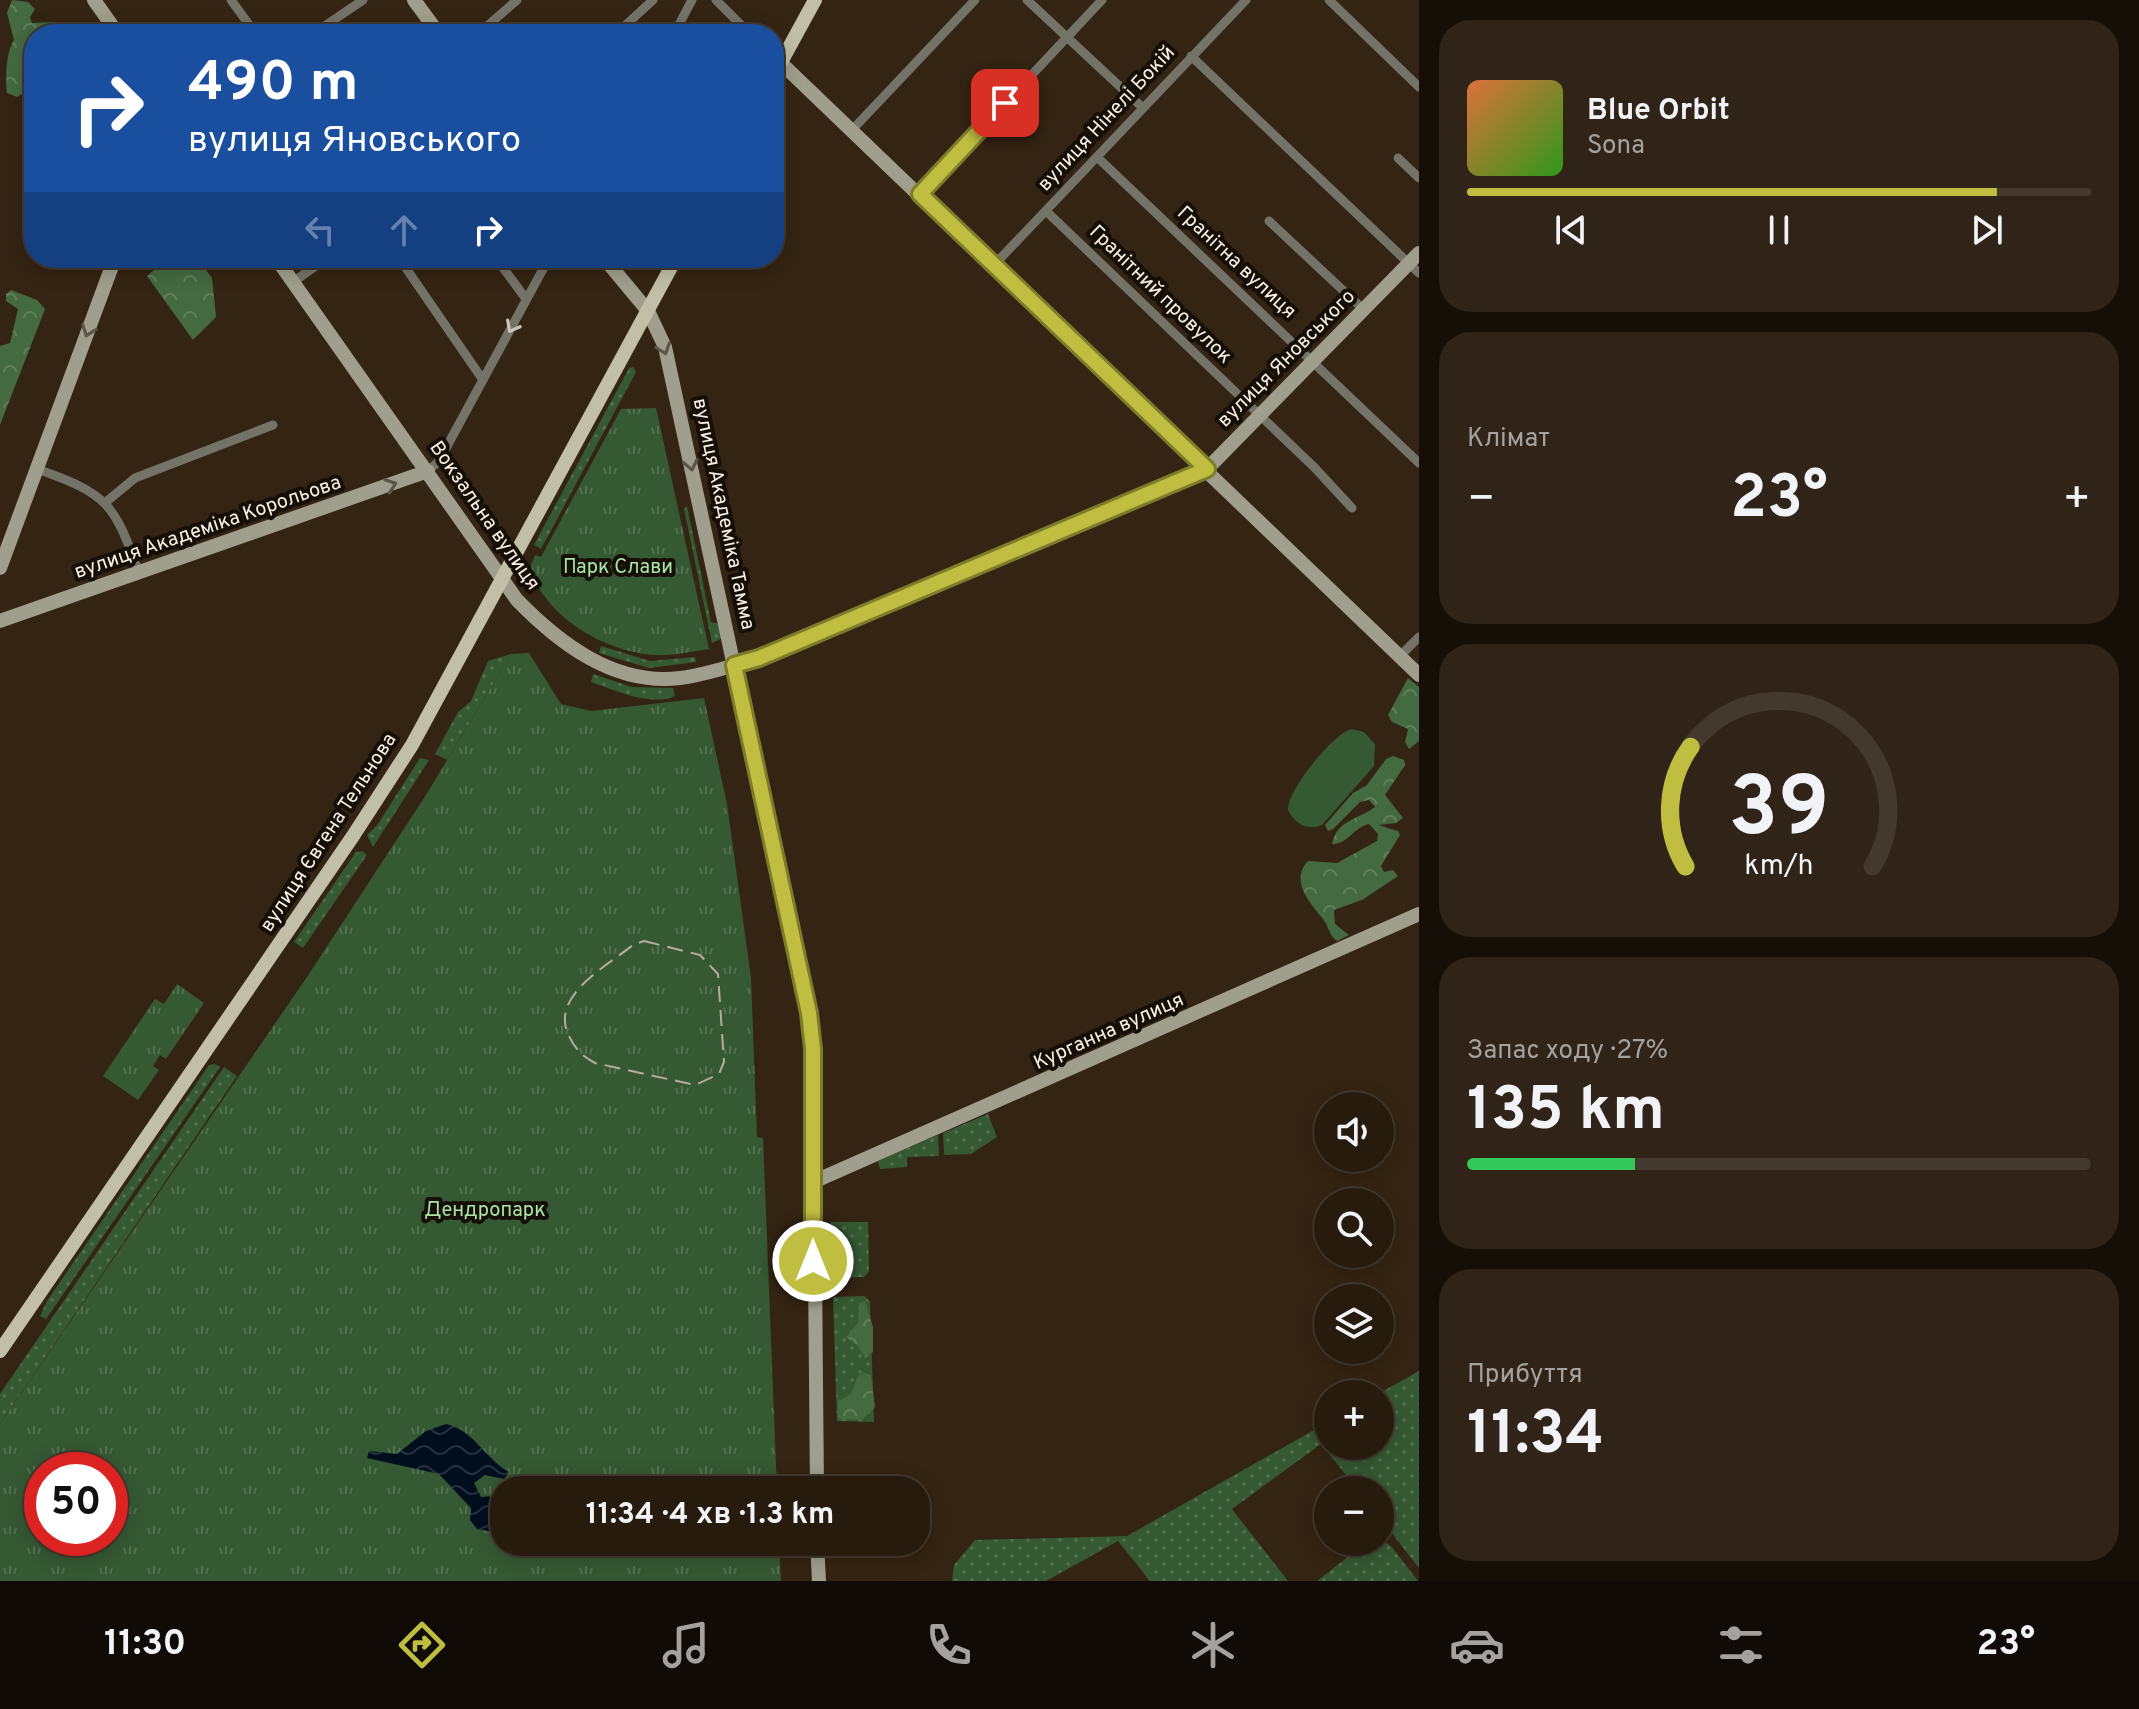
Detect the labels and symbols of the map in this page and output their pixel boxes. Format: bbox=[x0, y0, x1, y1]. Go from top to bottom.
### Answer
street label: вулиця Нінелі Бокій bbox=[1033, 41, 1181, 197]
pin bbox=[971, 69, 1039, 137]
street label: Гранітна вулиця bbox=[1171, 201, 1301, 325]
street label: Гранітний провулок bbox=[1083, 220, 1237, 370]
street label: вулиця Яновського bbox=[1212, 284, 1362, 434]
one-way arrow bbox=[507, 318, 522, 333]
one-way arrow bbox=[81, 323, 98, 337]
one-way arrow bbox=[655, 341, 671, 355]
street label: вулиця Академіка Тамма bbox=[686, 396, 760, 632]
street label: Вокзальна вулиця bbox=[423, 436, 545, 596]
one-way arrow bbox=[682, 458, 699, 472]
street label: вулиця Академіка Корольова bbox=[71, 470, 345, 586]
one-way arrow bbox=[383, 478, 397, 494]
park label: Парк Слави bbox=[563, 555, 673, 581]
street label: вулиця Євгена Тельнова bbox=[255, 729, 403, 937]
street label: Курганна вулиця bbox=[1030, 987, 1188, 1077]
park label: Дендропарк bbox=[424, 1198, 546, 1224]
position arrow bbox=[771, 1219, 855, 1303]
speed limit sign: 50 bbox=[24, 1452, 128, 1556]

